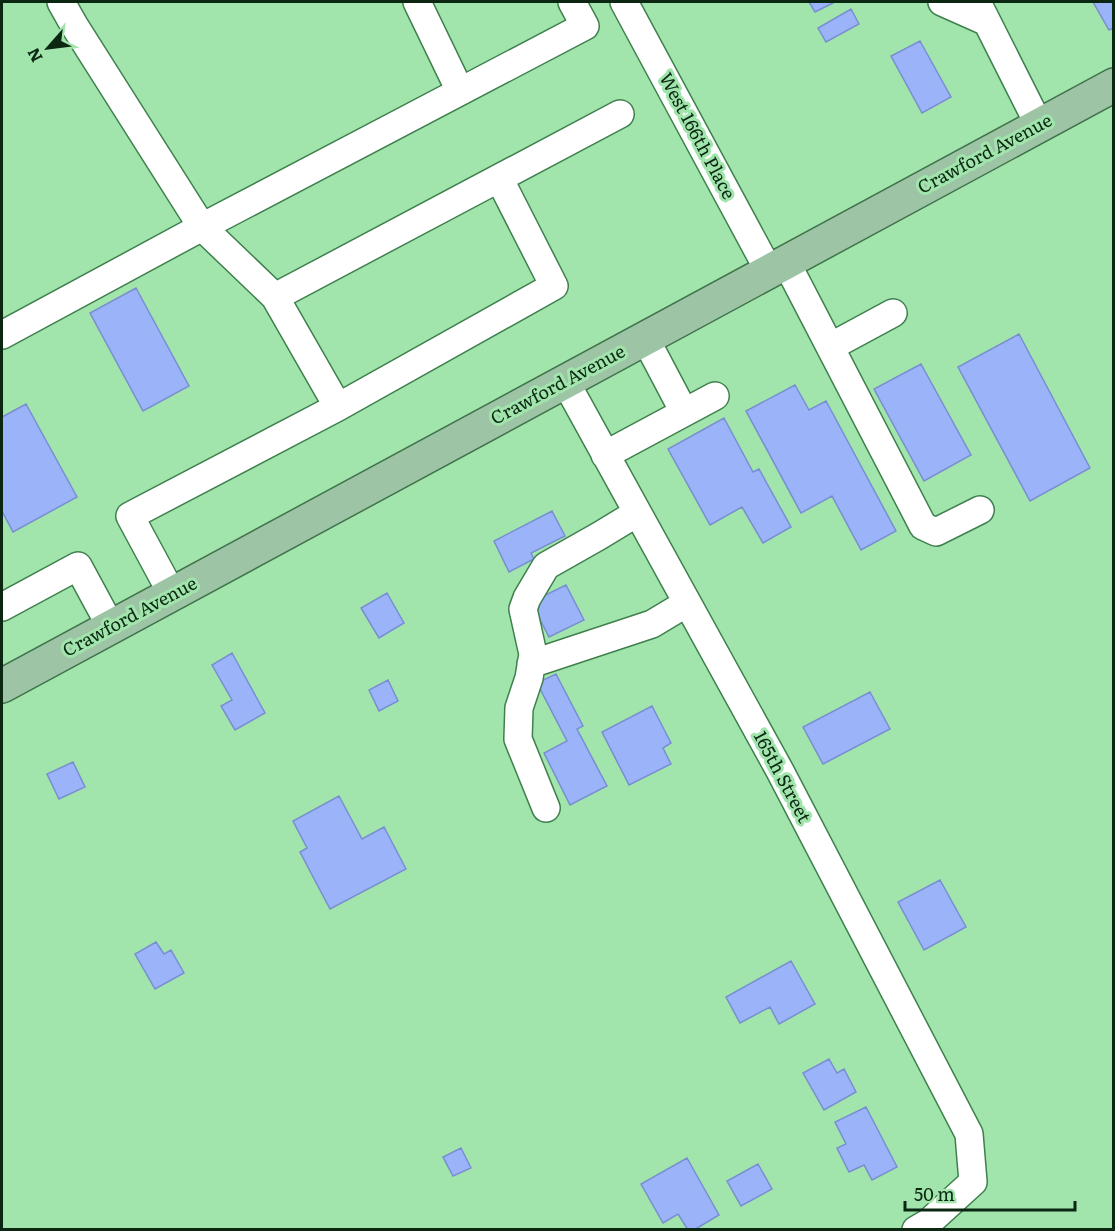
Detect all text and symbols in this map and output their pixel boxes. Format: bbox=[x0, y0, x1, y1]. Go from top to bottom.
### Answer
north arrow bbox=[18, 18, 78, 78]
text: N bbox=[20, 44, 48, 67]
street label: West 166th Place bbox=[654, 67, 743, 203]
street label: Crawford Avenue bbox=[912, 106, 1056, 200]
street label: Crawford Avenue bbox=[485, 337, 629, 431]
street label: Crawford Avenue bbox=[57, 569, 201, 663]
street label: 165th Street bbox=[748, 726, 819, 828]
scale bar bbox=[905, 1174, 1074, 1212]
text: 50 m bbox=[914, 1180, 955, 1207]

